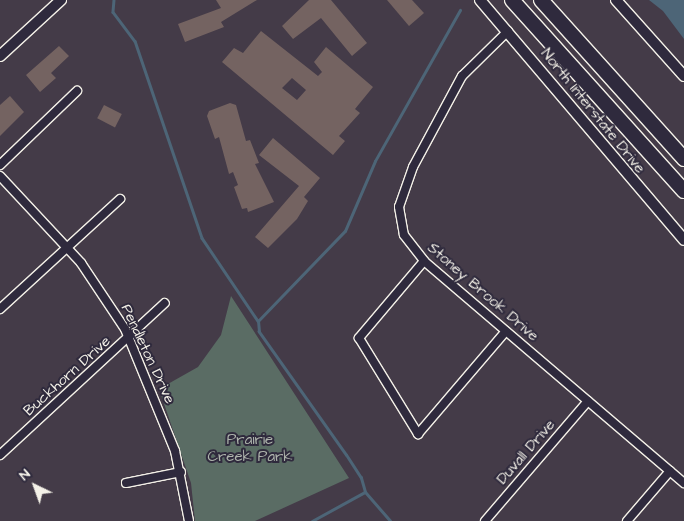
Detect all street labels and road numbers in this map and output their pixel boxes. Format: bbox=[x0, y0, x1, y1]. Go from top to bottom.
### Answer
street label: North Interstate Drive bbox=[537, 45, 649, 177]
street label: Stoney Brook Drive bbox=[424, 239, 542, 345]
street label: Pendleton Drive bbox=[117, 301, 179, 407]
street label: Buckhorn Drive bbox=[20, 332, 114, 420]
street label: Duvall Drive bbox=[493, 416, 559, 488]

